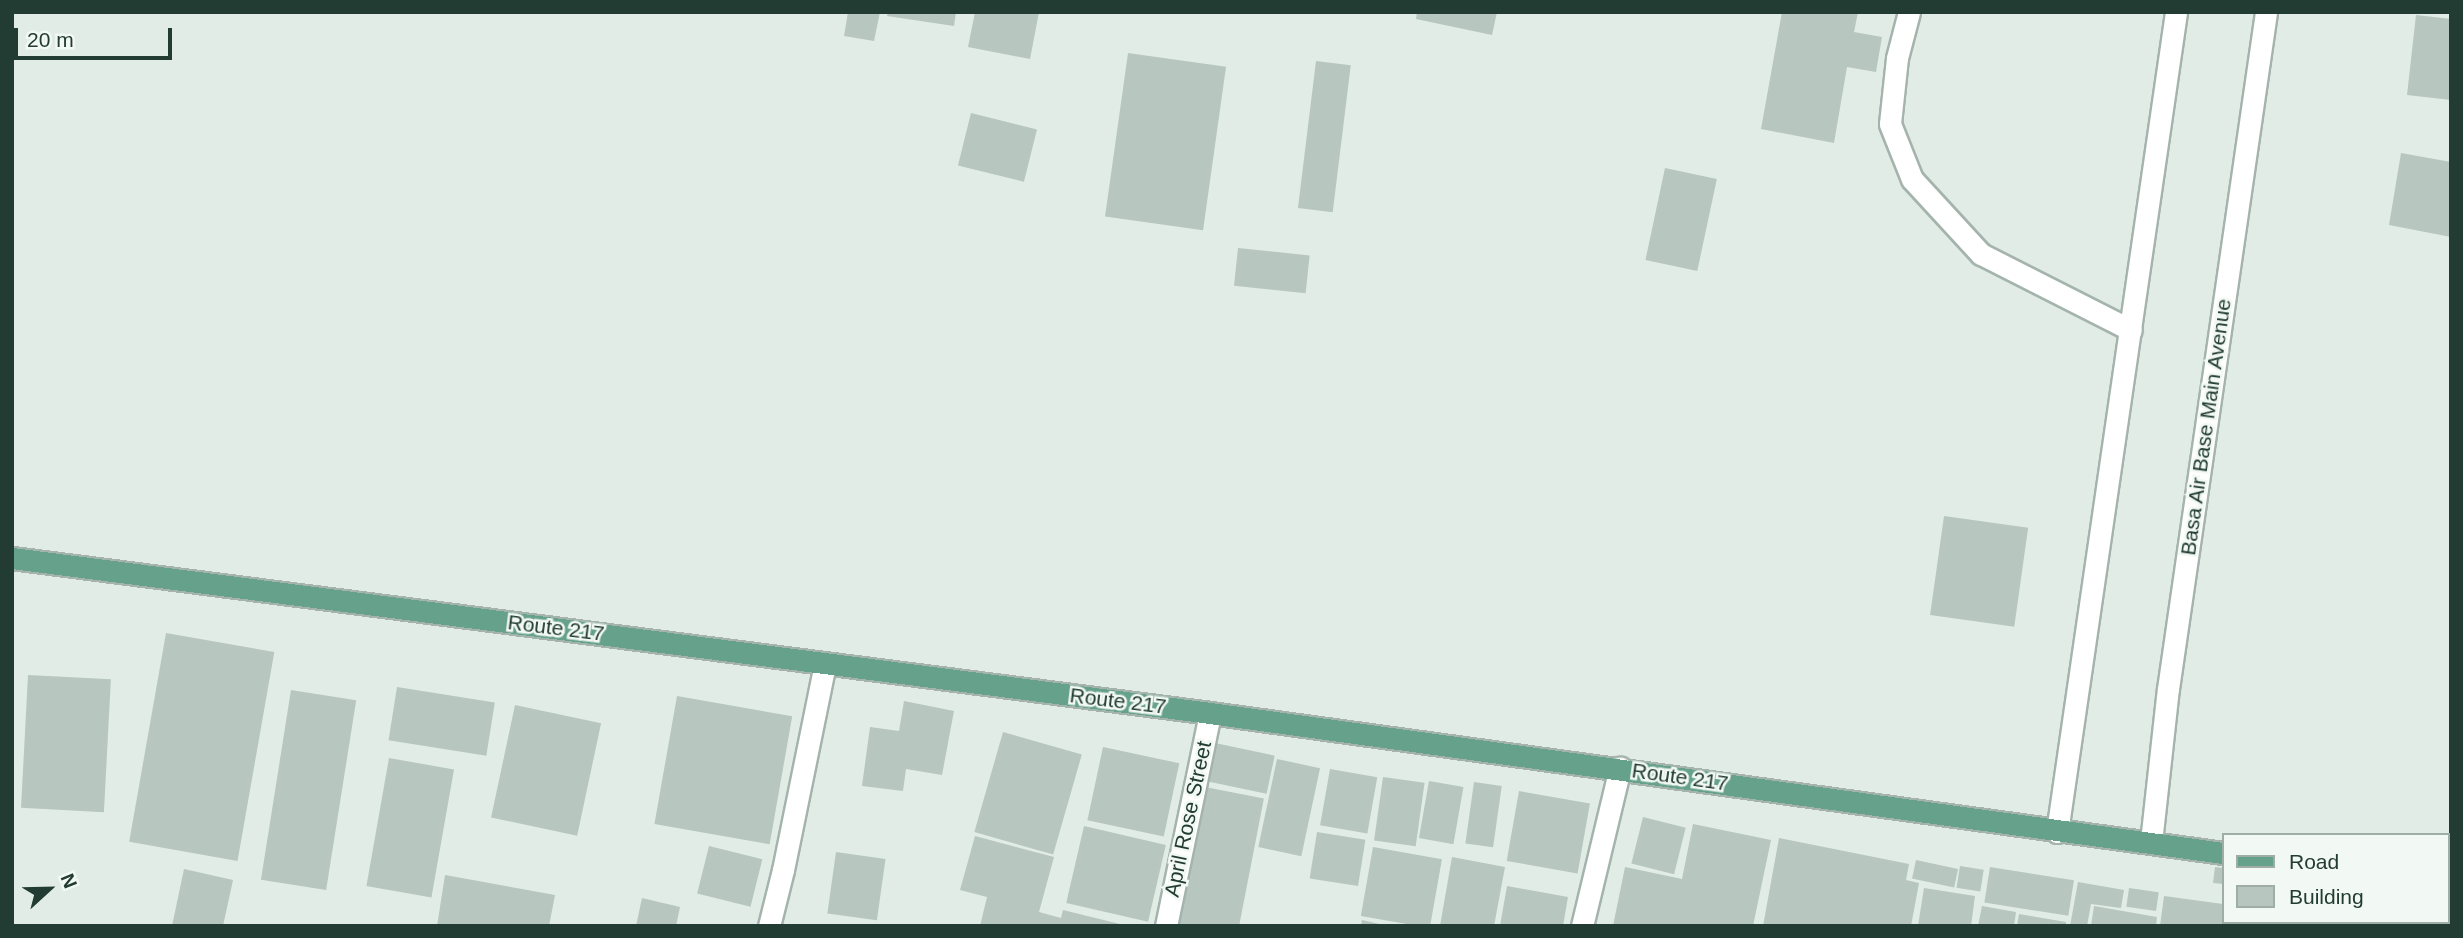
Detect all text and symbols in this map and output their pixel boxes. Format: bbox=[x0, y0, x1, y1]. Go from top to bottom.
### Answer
scale bar bbox=[18, 14, 175, 58]
text: 20 m bbox=[27, 28, 74, 51]
street label: Basa Air Base Main Avenue bbox=[2175, 296, 2237, 558]
street label: Route 217 bbox=[506, 610, 606, 646]
street label: Route 217 bbox=[1068, 683, 1168, 719]
street label: April Rose Street bbox=[1159, 739, 1217, 899]
street label: Route 217 bbox=[1630, 758, 1730, 796]
legend bbox=[2222, 833, 2449, 924]
text: Road bbox=[2289, 850, 2339, 873]
north arrow bbox=[14, 854, 84, 924]
text: N bbox=[57, 871, 81, 891]
text: Building bbox=[2289, 885, 2364, 908]

